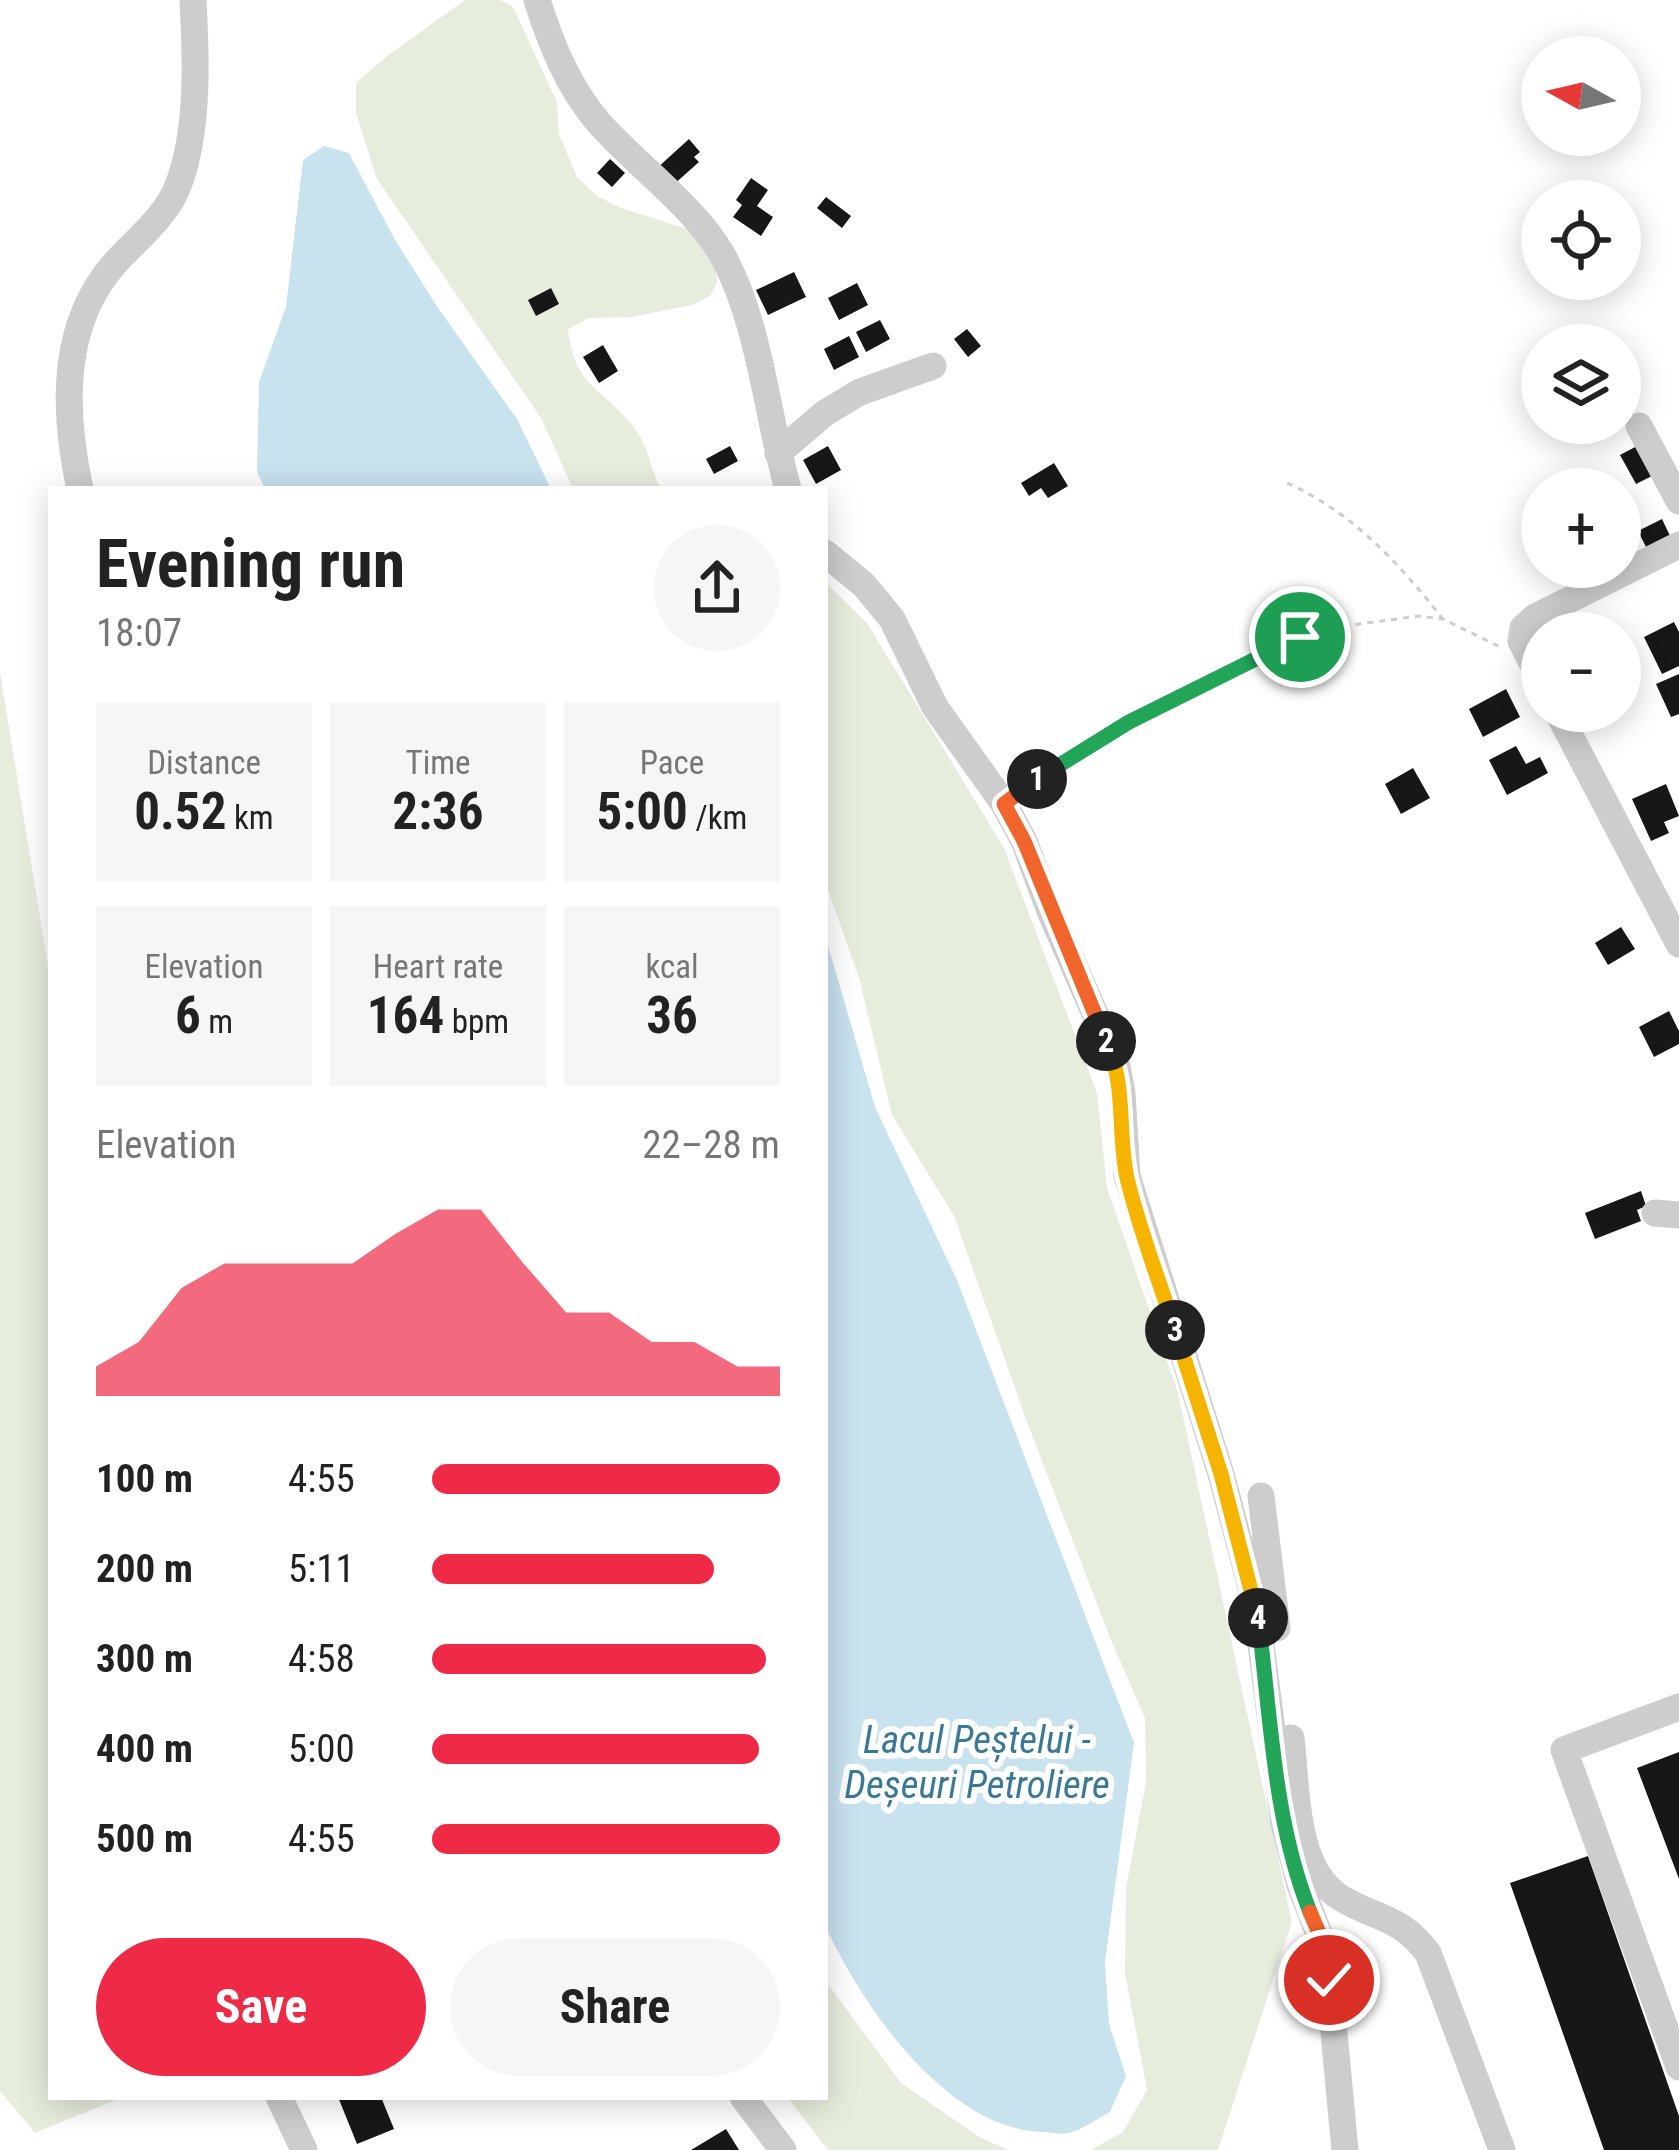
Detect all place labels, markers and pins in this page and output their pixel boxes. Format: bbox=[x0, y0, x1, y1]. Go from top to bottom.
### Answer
pin bbox=[1249, 586, 1351, 688]
pin: 1 bbox=[1007, 749, 1067, 809]
pin: 2 bbox=[1076, 1011, 1136, 1071]
pin: 3 bbox=[1145, 1300, 1205, 1360]
pin: 4 bbox=[1228, 1588, 1288, 1648]
pin bbox=[1278, 1929, 1380, 2031]

